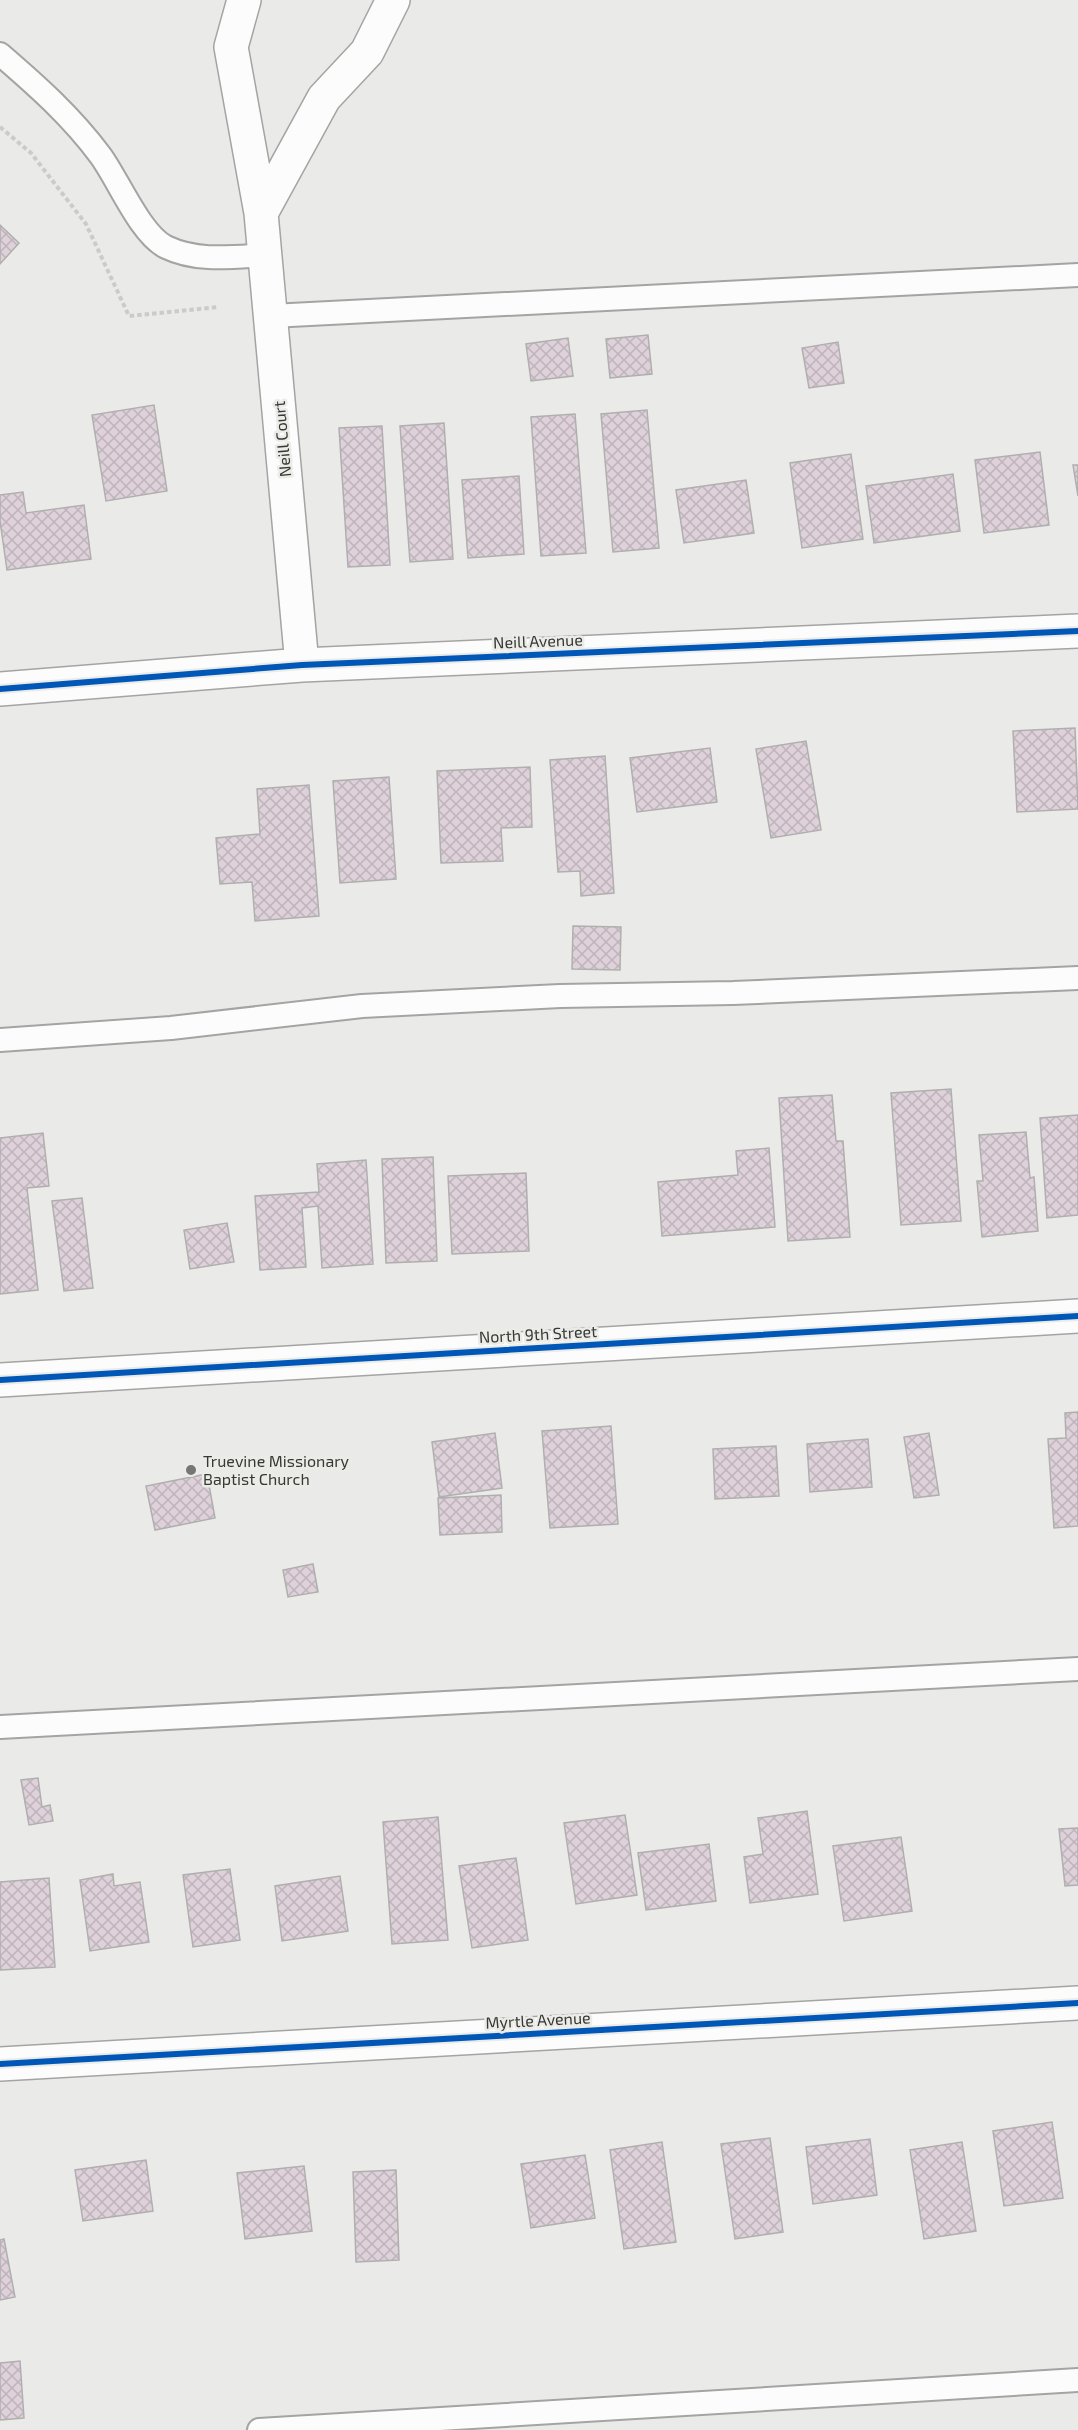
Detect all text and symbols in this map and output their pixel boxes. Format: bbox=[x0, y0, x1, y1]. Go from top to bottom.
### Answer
street label: Neill Court bbox=[269, 400, 294, 478]
street label: Neill Avenue bbox=[493, 629, 583, 652]
street label: North 9th Street bbox=[478, 1321, 598, 1346]
place label: Truevine Missionary Baptist Church bbox=[203, 1451, 350, 1488]
marker: Truevine Missionary Baptist Church bbox=[184, 1463, 198, 1477]
street label: Myrtle Avenue bbox=[485, 2007, 591, 2032]

